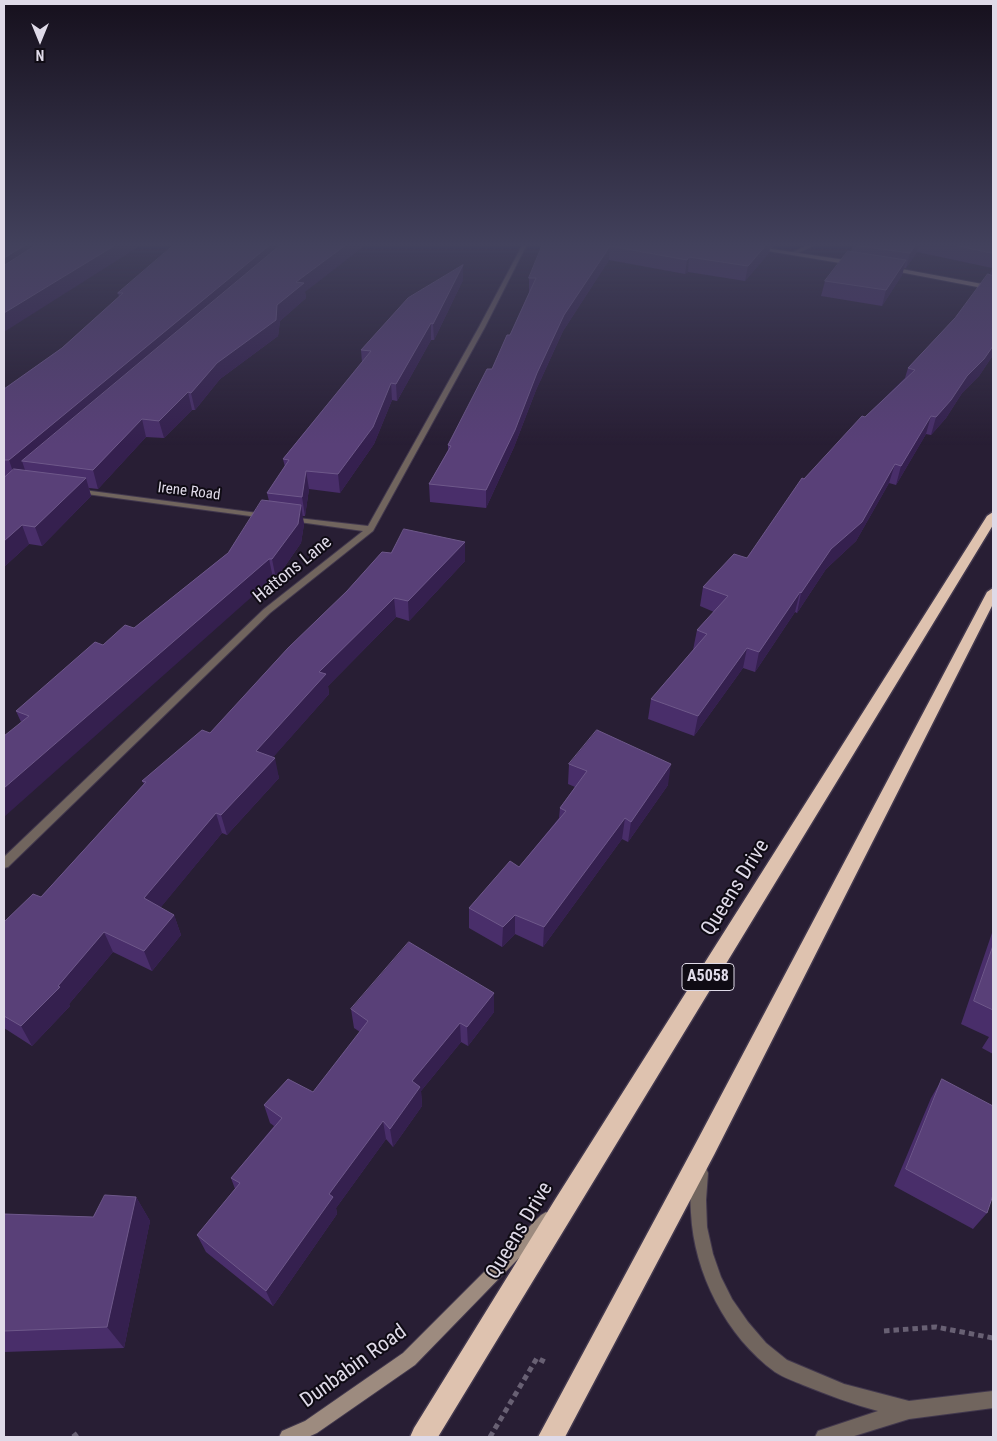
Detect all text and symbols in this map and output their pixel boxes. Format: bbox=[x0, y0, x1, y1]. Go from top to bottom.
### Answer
north arrow bbox=[15, 15, 65, 65]
text: N bbox=[36, 47, 44, 63]
street label: Irene Road bbox=[157, 479, 221, 505]
street label: Hattons Lane bbox=[249, 532, 337, 608]
street label: Queens Drive bbox=[696, 835, 776, 941]
road number: A5058 bbox=[682, 964, 734, 990]
street label: Queens Drive bbox=[481, 1178, 559, 1284]
street label: Dunbabin Road bbox=[296, 1320, 412, 1414]

